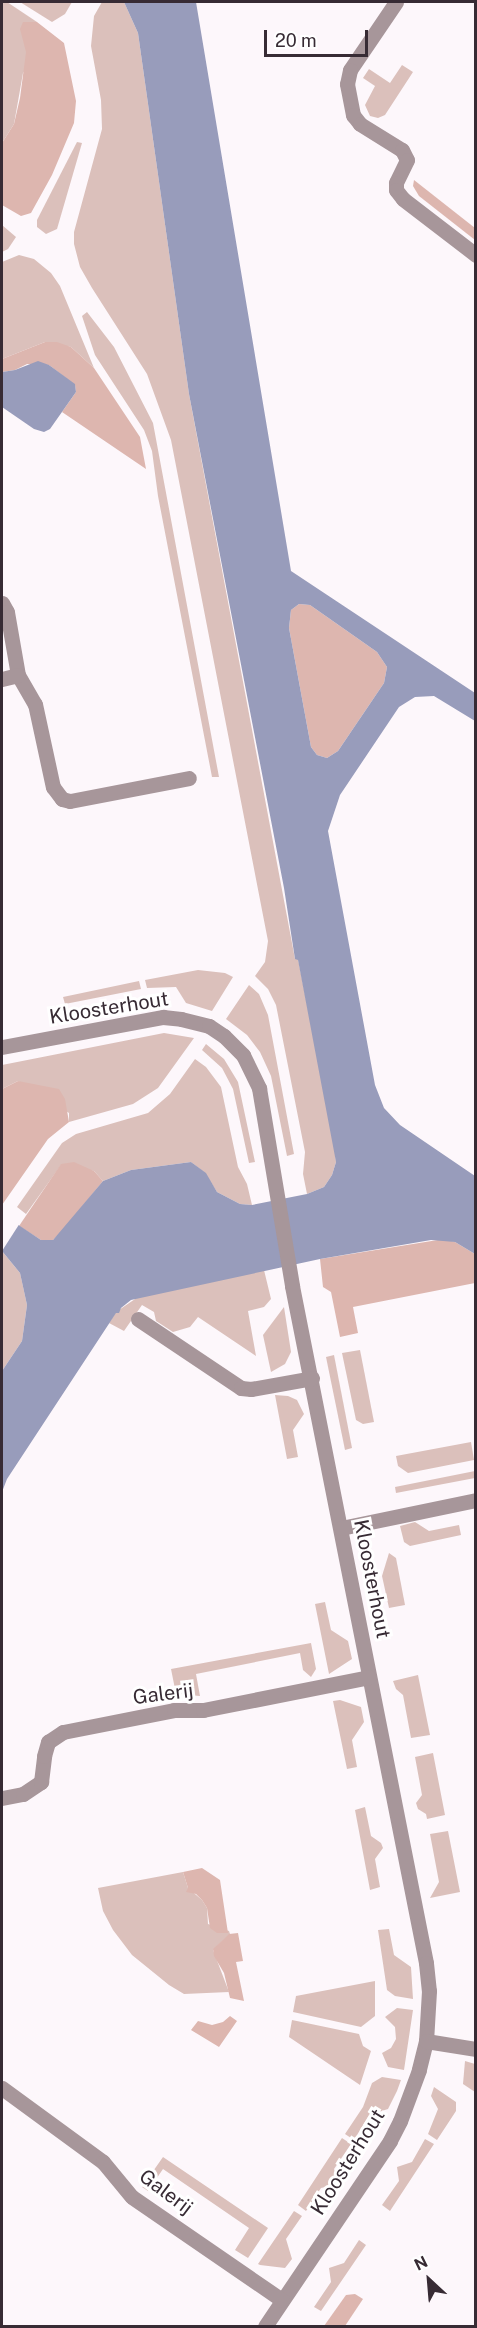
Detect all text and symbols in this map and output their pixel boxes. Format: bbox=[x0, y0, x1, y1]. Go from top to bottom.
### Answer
scale bar bbox=[267, 18, 370, 56]
text: 20 m bbox=[275, 30, 317, 51]
street label: Kloosterhout bbox=[48, 987, 170, 1029]
street label: Kloosterhout bbox=[349, 1518, 395, 1640]
street label: Galerij bbox=[131, 1678, 195, 1710]
street label: Kloosterhout bbox=[306, 2105, 390, 2219]
street label: Galerij bbox=[135, 2164, 197, 2220]
north arrow bbox=[399, 2250, 459, 2310]
text: N bbox=[411, 2252, 431, 2275]

